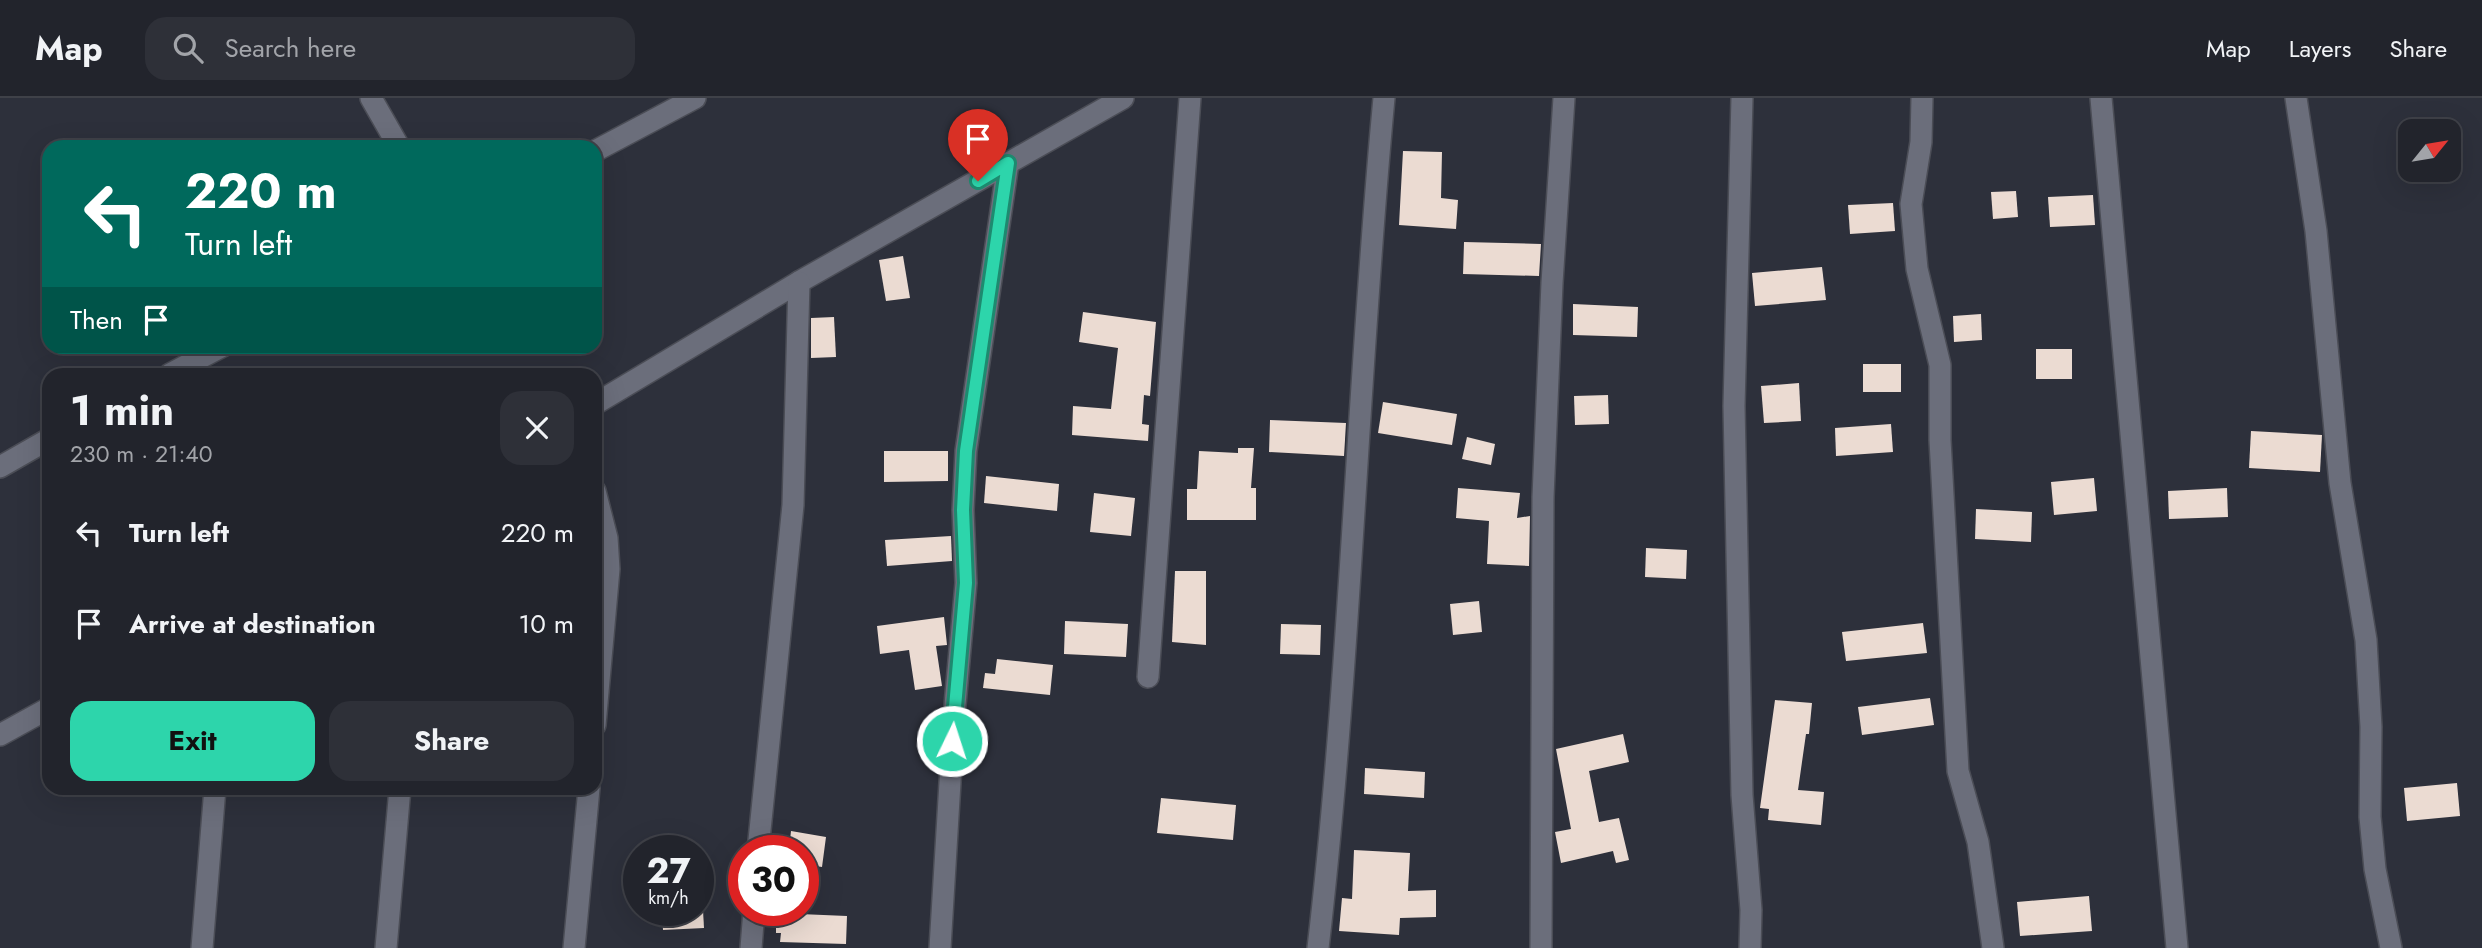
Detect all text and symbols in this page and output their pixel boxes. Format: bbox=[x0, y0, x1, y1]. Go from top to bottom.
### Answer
search box bbox=[145, 17, 635, 80]
text: Map bbox=[35, 25, 103, 72]
icon: search bbox=[169, 29, 207, 67]
text: Search here bbox=[225, 29, 356, 67]
text: Map bbox=[2206, 31, 2251, 66]
text: Layers bbox=[2289, 31, 2351, 66]
text: Share bbox=[2389, 31, 2447, 66]
pin bbox=[948, 109, 1008, 181]
north arrow bbox=[2398, 119, 2460, 182]
map controls bbox=[2398, 119, 2461, 182]
icon: arrive bbox=[959, 120, 997, 158]
text: 220 m bbox=[185, 156, 337, 226]
icon: left bbox=[70, 168, 161, 259]
text: Turn left bbox=[185, 221, 292, 267]
text: Then bbox=[70, 301, 123, 339]
icon: arrive bbox=[137, 301, 175, 339]
text: 1 min bbox=[70, 380, 174, 441]
button: close bbox=[500, 391, 574, 465]
text: 230 m · 21:40 bbox=[70, 437, 213, 471]
icon: left bbox=[70, 514, 108, 552]
text: Turn left bbox=[129, 514, 229, 552]
text: 220 m bbox=[501, 514, 574, 552]
icon: arrive bbox=[70, 605, 108, 643]
text: Arrive at destination bbox=[129, 605, 376, 643]
text: 10 m bbox=[519, 605, 574, 643]
button: Exit bbox=[70, 701, 315, 781]
button: Share bbox=[329, 701, 574, 781]
position arrow bbox=[915, 704, 989, 778]
speed limit sign: 30 bbox=[728, 835, 819, 926]
text: 27 bbox=[646, 846, 691, 896]
text: km/h bbox=[648, 885, 689, 911]

